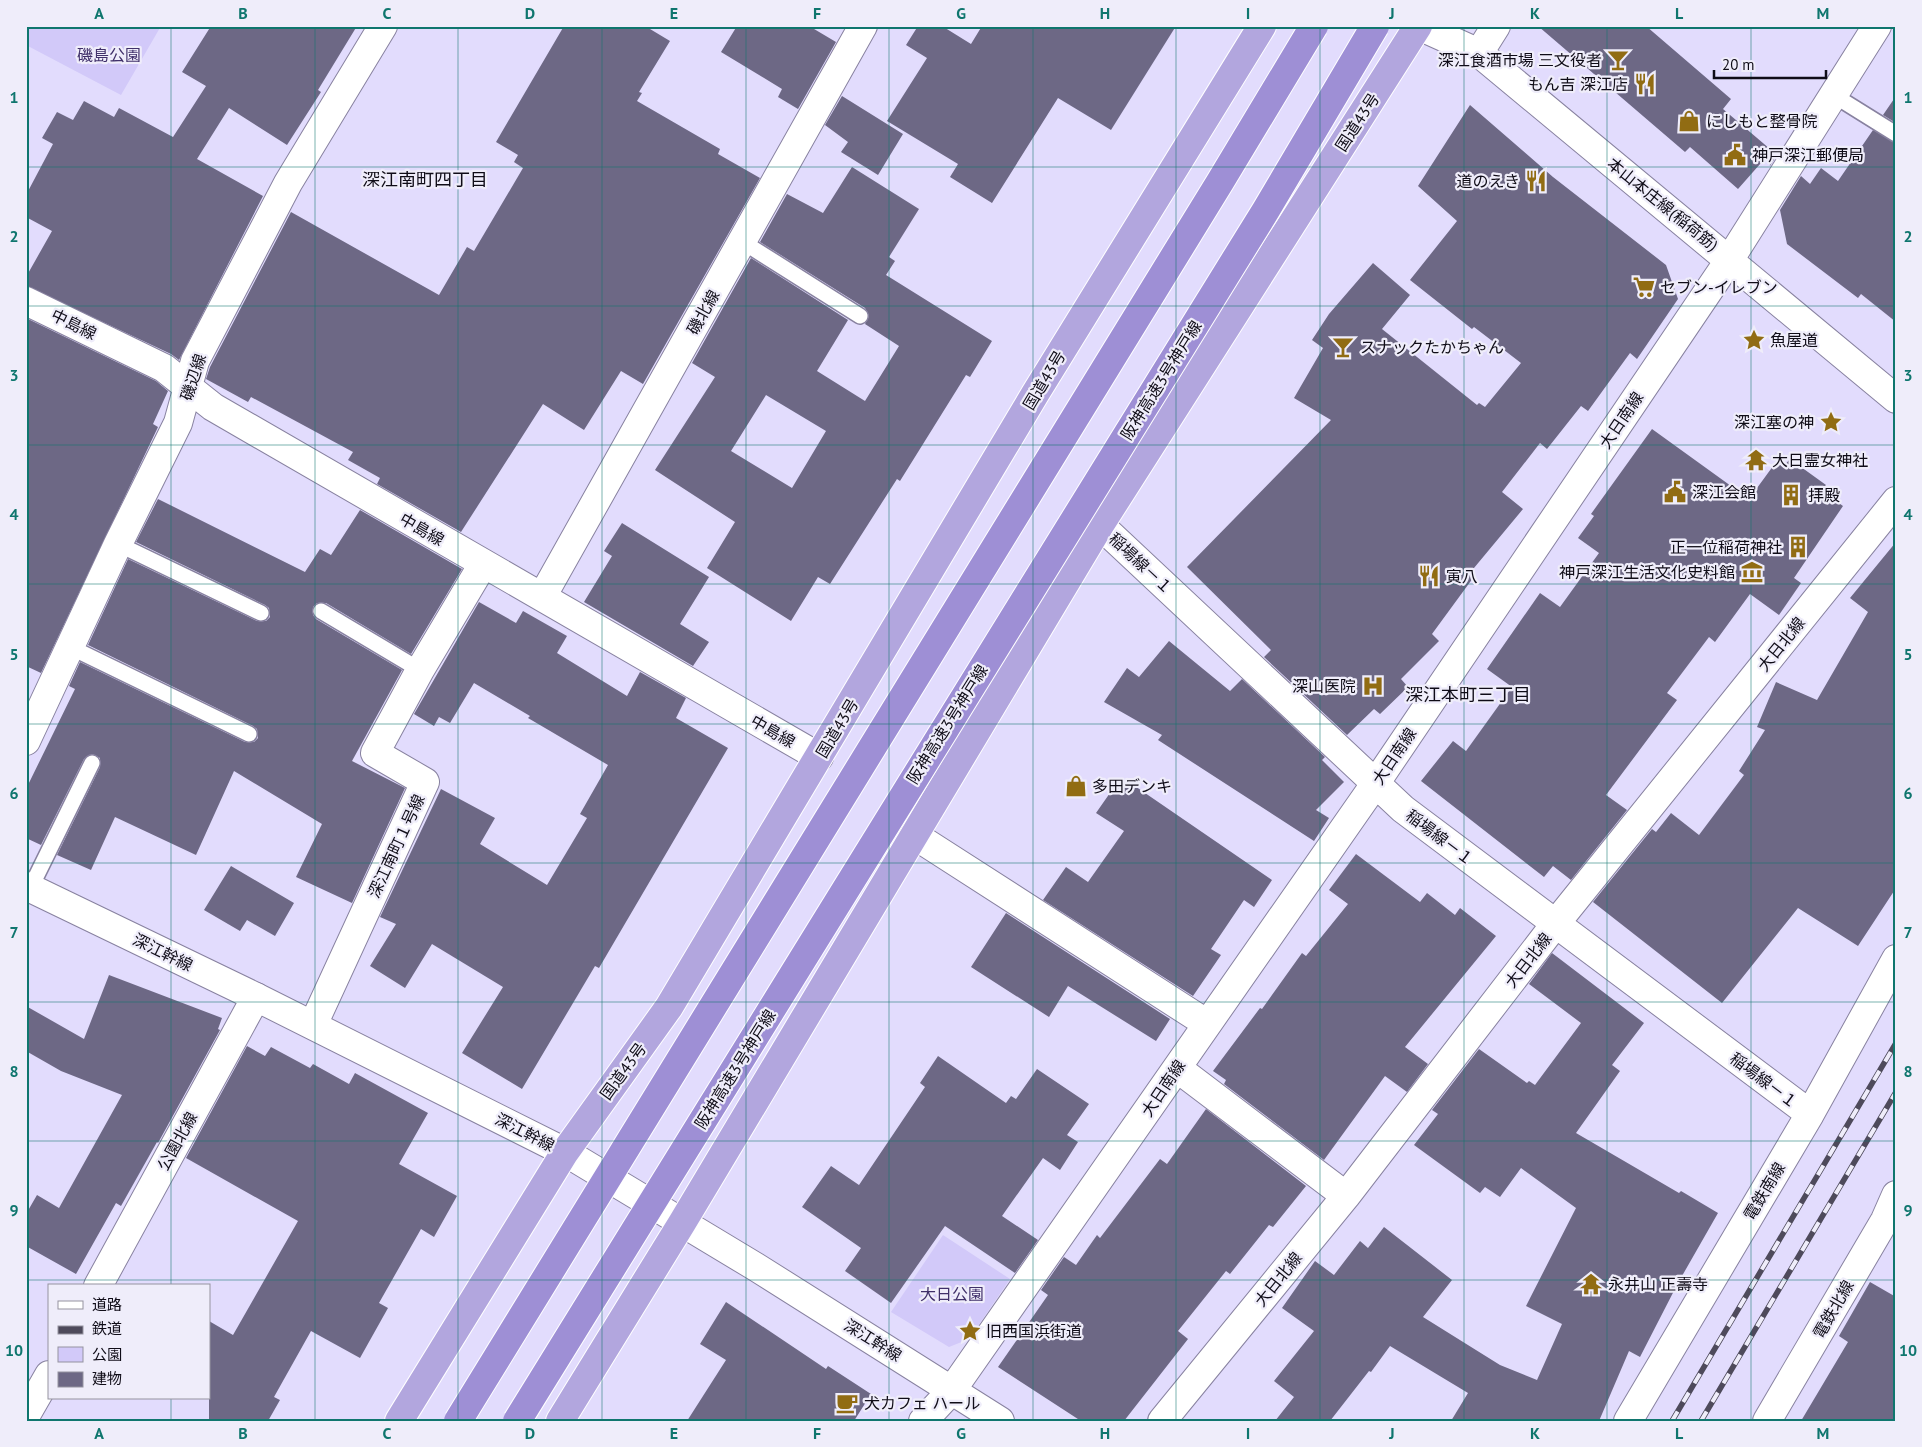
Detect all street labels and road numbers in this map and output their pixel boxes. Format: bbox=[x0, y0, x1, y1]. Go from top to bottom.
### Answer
street label: 国道43号 bbox=[1331, 89, 1383, 155]
street label: 本山本庄線(稲荷筋) bbox=[1603, 153, 1723, 255]
street label: 磯北線 bbox=[683, 286, 723, 338]
street label: 中島線 bbox=[48, 304, 100, 344]
street label: 阪神高速3号神戸線 bbox=[1116, 317, 1206, 443]
street label: 国道43号 bbox=[1019, 347, 1069, 413]
street label: 磯辺線 bbox=[176, 351, 210, 403]
street label: 大日南線 bbox=[1595, 388, 1647, 452]
street label: 中島線 bbox=[396, 508, 448, 550]
street label: 稲場線－１ bbox=[1105, 528, 1177, 598]
street label: 大日北線 bbox=[1753, 613, 1809, 675]
street label: 阪神高速3号神戸線 bbox=[902, 661, 992, 787]
street label: 国道43号 bbox=[812, 695, 862, 761]
street label: 中島線 bbox=[747, 710, 799, 752]
street label: 大日南線 bbox=[1368, 724, 1420, 788]
street label: 深江南町１号線 bbox=[363, 791, 429, 901]
street label: 稲場線－１ bbox=[1402, 805, 1478, 869]
street label: 深江幹線 bbox=[130, 929, 196, 975]
street label: 大日北線 bbox=[1500, 929, 1556, 991]
street label: 阪神高速3号神戸線 bbox=[690, 1006, 780, 1132]
street label: 国道43号 bbox=[596, 1039, 650, 1103]
street label: 稲場線－１ bbox=[1726, 1048, 1802, 1112]
street label: 大日南線 bbox=[1137, 1056, 1189, 1120]
street label: 公園北線 bbox=[153, 1108, 201, 1174]
street label: 深江幹線 bbox=[492, 1109, 558, 1155]
street label: 電鉄南線 bbox=[1739, 1158, 1789, 1224]
street label: 大日北線 bbox=[1250, 1248, 1306, 1310]
street label: 電鉄北線 bbox=[1808, 1276, 1858, 1342]
street label: 深江幹線 bbox=[841, 1315, 905, 1365]

